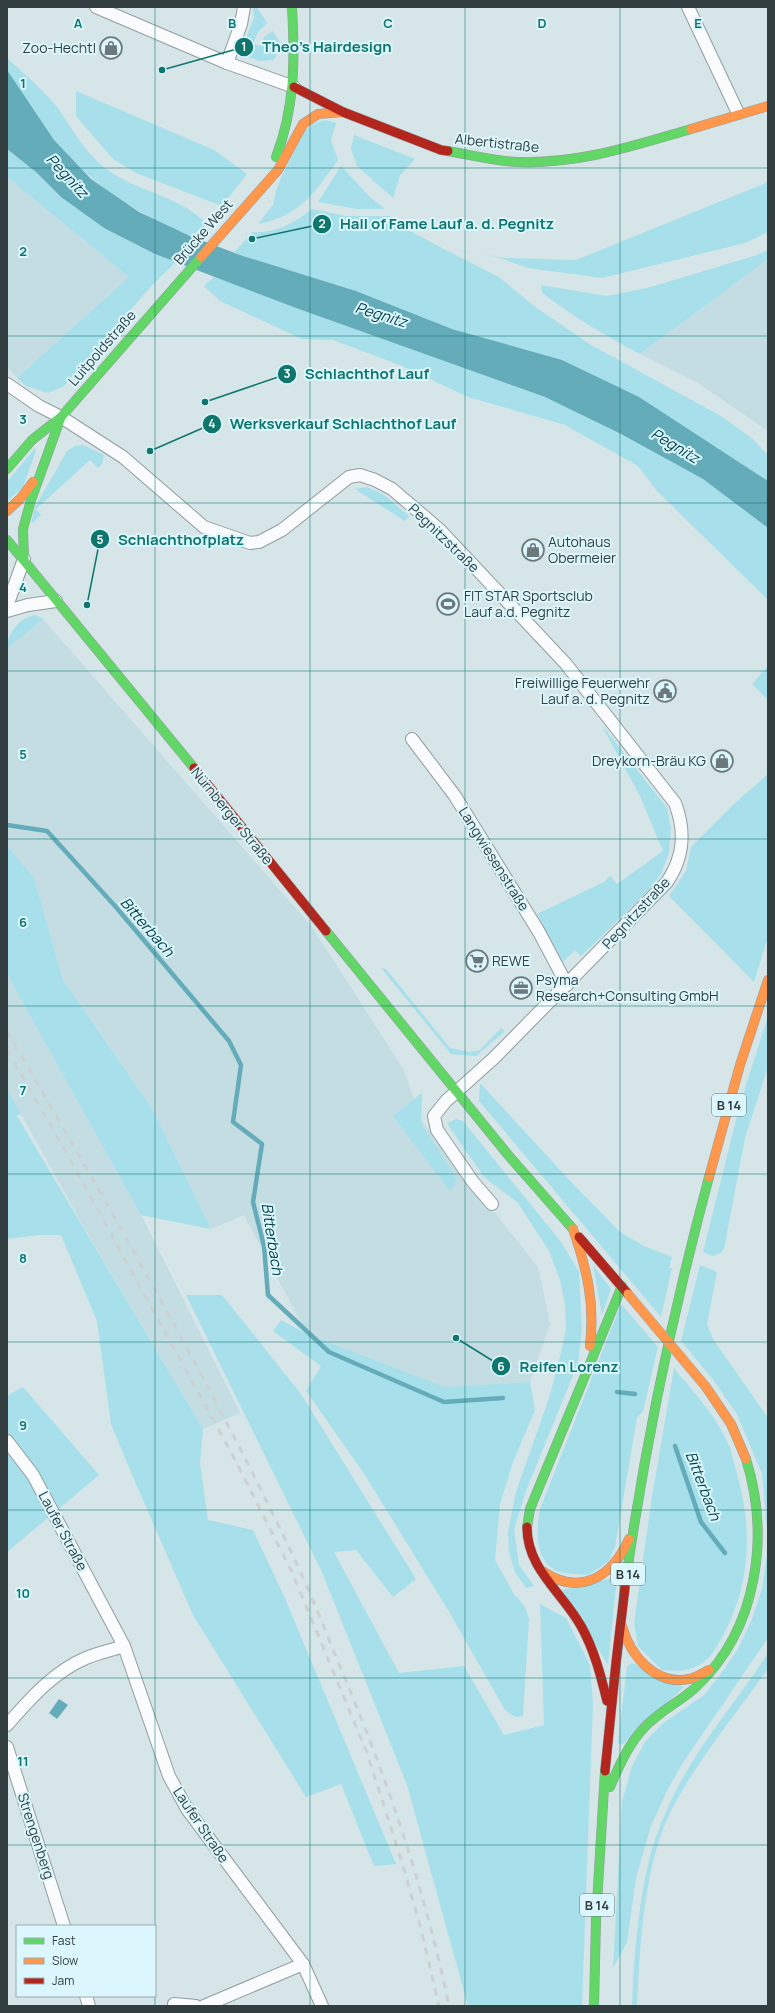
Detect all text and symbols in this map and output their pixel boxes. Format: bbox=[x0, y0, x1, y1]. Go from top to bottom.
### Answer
text: A bbox=[74, 14, 83, 32]
text: B bbox=[228, 14, 236, 32]
text: C bbox=[383, 14, 393, 32]
text: D bbox=[537, 14, 547, 32]
text: E bbox=[694, 14, 702, 32]
callout: Theo's Hairdesign bbox=[234, 33, 399, 60]
shop icon: Zoo-Hechtl bbox=[98, 35, 124, 61]
text: Theo's Hairdesign bbox=[262, 36, 392, 57]
place label: Zoo-Hechtl bbox=[22, 38, 96, 57]
text: 1 bbox=[241, 38, 247, 55]
text: 1 bbox=[20, 74, 26, 92]
street label: Albertistraße bbox=[454, 129, 540, 156]
water label: Pegnitz bbox=[42, 149, 95, 204]
street label: Brücke West bbox=[169, 195, 237, 268]
callout: Hall of Fame Lauf a. d. Pegnitz bbox=[312, 210, 562, 237]
text: Hall of Fame Lauf a. d. Pegnitz bbox=[340, 213, 554, 234]
text: 2 bbox=[318, 215, 326, 232]
text: 2 bbox=[19, 242, 27, 260]
water label: Pegnitz bbox=[353, 297, 412, 333]
street label: Luitpoldstraße bbox=[63, 306, 140, 390]
callout: Schlachthof Lauf bbox=[277, 361, 437, 388]
text: Schlachthof Lauf bbox=[305, 363, 429, 384]
text: 3 bbox=[284, 365, 291, 382]
text: 3 bbox=[19, 410, 27, 428]
callout: Werksverkauf Schlachthof Lauf bbox=[202, 410, 465, 437]
text: Werksverkauf Schlachthof Lauf bbox=[230, 413, 457, 434]
text: 4 bbox=[208, 415, 216, 432]
water label: Pegnitz bbox=[647, 423, 705, 469]
street label: Pegnitzstraße bbox=[405, 499, 484, 576]
callout: Schlachthofplatz bbox=[90, 526, 252, 553]
text: Schlachthofplatz bbox=[118, 529, 244, 550]
text: 5 bbox=[96, 531, 104, 548]
place label: Autohaus Obermeier bbox=[548, 532, 616, 567]
shop icon: Autohaus Obermeier bbox=[520, 537, 546, 563]
text: 4 bbox=[19, 578, 27, 596]
place label: FIT STAR Sportsclub Lauf a.d. Pegnitz bbox=[464, 586, 593, 621]
sports icon: FIT STAR Sportsclub Lauf a.d. Pegnitz bbox=[435, 591, 461, 617]
place label: Freiwillige Feuerwehr Lauf a. d. Pegnitz bbox=[515, 673, 650, 708]
public building icon: Freiwillige Feuerwehr Lauf a. d. Pegnitz bbox=[652, 678, 678, 704]
text: 5 bbox=[19, 745, 27, 763]
shop icon: Dreykorn-Bräu KG bbox=[709, 748, 735, 774]
place label: Dreykorn-Bräu KG bbox=[592, 751, 706, 770]
street label: Nürnberger Straße bbox=[187, 763, 278, 868]
street label: Langwiesenstraße bbox=[455, 803, 534, 914]
street label: Pegnitzstraße bbox=[597, 873, 674, 953]
water label: Bitterbach bbox=[116, 892, 180, 962]
text: 6 bbox=[19, 913, 27, 931]
supermarket icon: REWE bbox=[464, 948, 490, 974]
place label: REWE bbox=[492, 951, 530, 970]
place label: Psyma Research+Consulting GmbH bbox=[536, 970, 719, 1005]
office icon: Psyma Research+Consulting GmbH bbox=[508, 975, 534, 1001]
text: 7 bbox=[20, 1081, 27, 1099]
road number: B 14 bbox=[712, 1094, 746, 1116]
water label: Bitterbach bbox=[256, 1202, 289, 1277]
text: 8 bbox=[19, 1249, 27, 1267]
callout: Reifen Lorenz bbox=[491, 1353, 626, 1380]
text: Reifen Lorenz bbox=[520, 1356, 619, 1377]
text: 6 bbox=[497, 1358, 505, 1375]
text: 9 bbox=[19, 1416, 27, 1434]
water label: Bitterbach bbox=[681, 1448, 727, 1524]
street label: Laufer Straße bbox=[35, 1488, 92, 1574]
road number: B 14 bbox=[611, 1563, 645, 1585]
text: 10 bbox=[16, 1584, 30, 1602]
text: 11 bbox=[17, 1752, 29, 1770]
street label: Laufer Straße bbox=[169, 1783, 234, 1866]
street label: Strengenberg bbox=[14, 1790, 59, 1881]
road number: B 14 bbox=[580, 1894, 614, 1916]
legend bbox=[16, 1925, 156, 1997]
text: Fast bbox=[52, 1932, 76, 1949]
text: Slow bbox=[52, 1952, 78, 1969]
text: Jam bbox=[52, 1972, 74, 1989]

